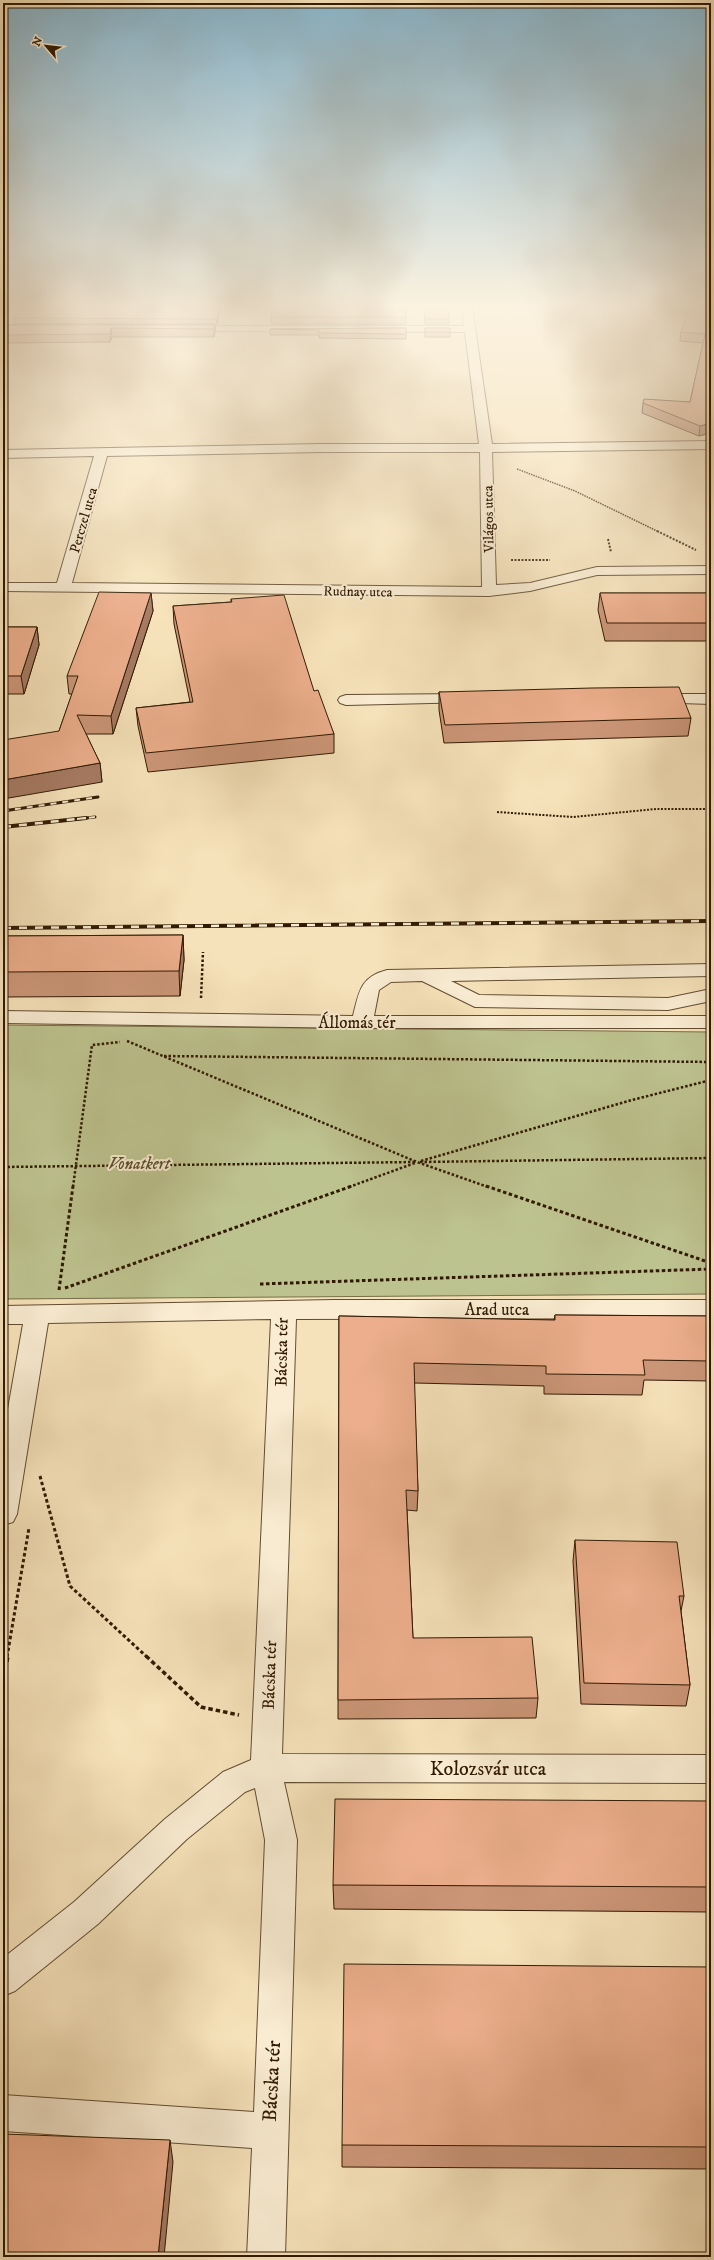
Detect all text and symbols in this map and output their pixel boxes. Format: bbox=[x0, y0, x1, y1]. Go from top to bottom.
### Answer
north arrow bbox=[26, 26, 66, 66]
text: N bbox=[30, 35, 46, 49]
street label: Perczel utca bbox=[66, 485, 102, 555]
street label: Világos utca bbox=[479, 485, 499, 554]
street label: Rudnay utca bbox=[323, 582, 393, 602]
street label: Állomás tér bbox=[318, 1011, 396, 1034]
park label: Vonatkert bbox=[108, 1153, 172, 1175]
street label: Arad utca bbox=[465, 1299, 530, 1321]
street label: Bácska tér bbox=[270, 1317, 294, 1387]
street label: Bácska tér bbox=[258, 1639, 282, 1710]
street label: Kolozsvár utca bbox=[430, 1757, 547, 1782]
street label: Bácska tér bbox=[258, 2039, 287, 2122]

